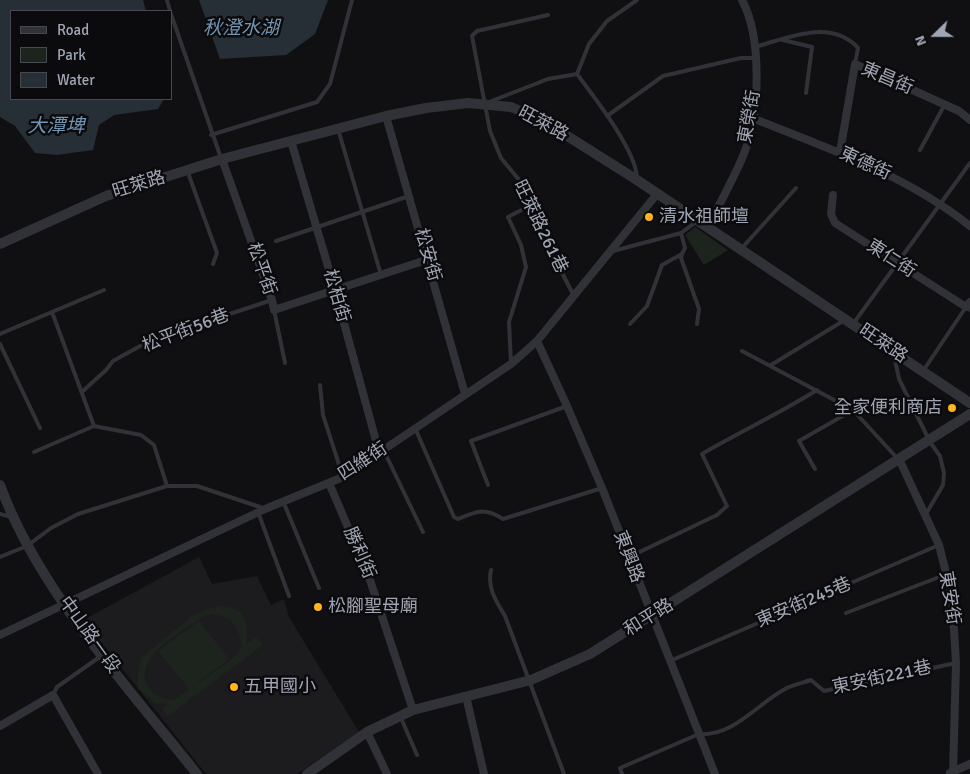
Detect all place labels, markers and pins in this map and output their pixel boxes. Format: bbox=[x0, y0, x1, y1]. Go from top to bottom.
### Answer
place label: 清水祖師壇 bbox=[659, 206, 749, 228]
marker: 清水祖師壇 bbox=[643, 211, 655, 223]
place label: 全家便利商店 bbox=[834, 397, 942, 419]
marker: 全家便利商店 bbox=[946, 402, 958, 414]
place label: 松腳聖母廟 bbox=[328, 596, 418, 618]
marker: 松腳聖母廟 bbox=[312, 601, 324, 613]
place label: 五甲國小 bbox=[244, 676, 316, 698]
marker: 五甲國小 bbox=[228, 681, 240, 693]

